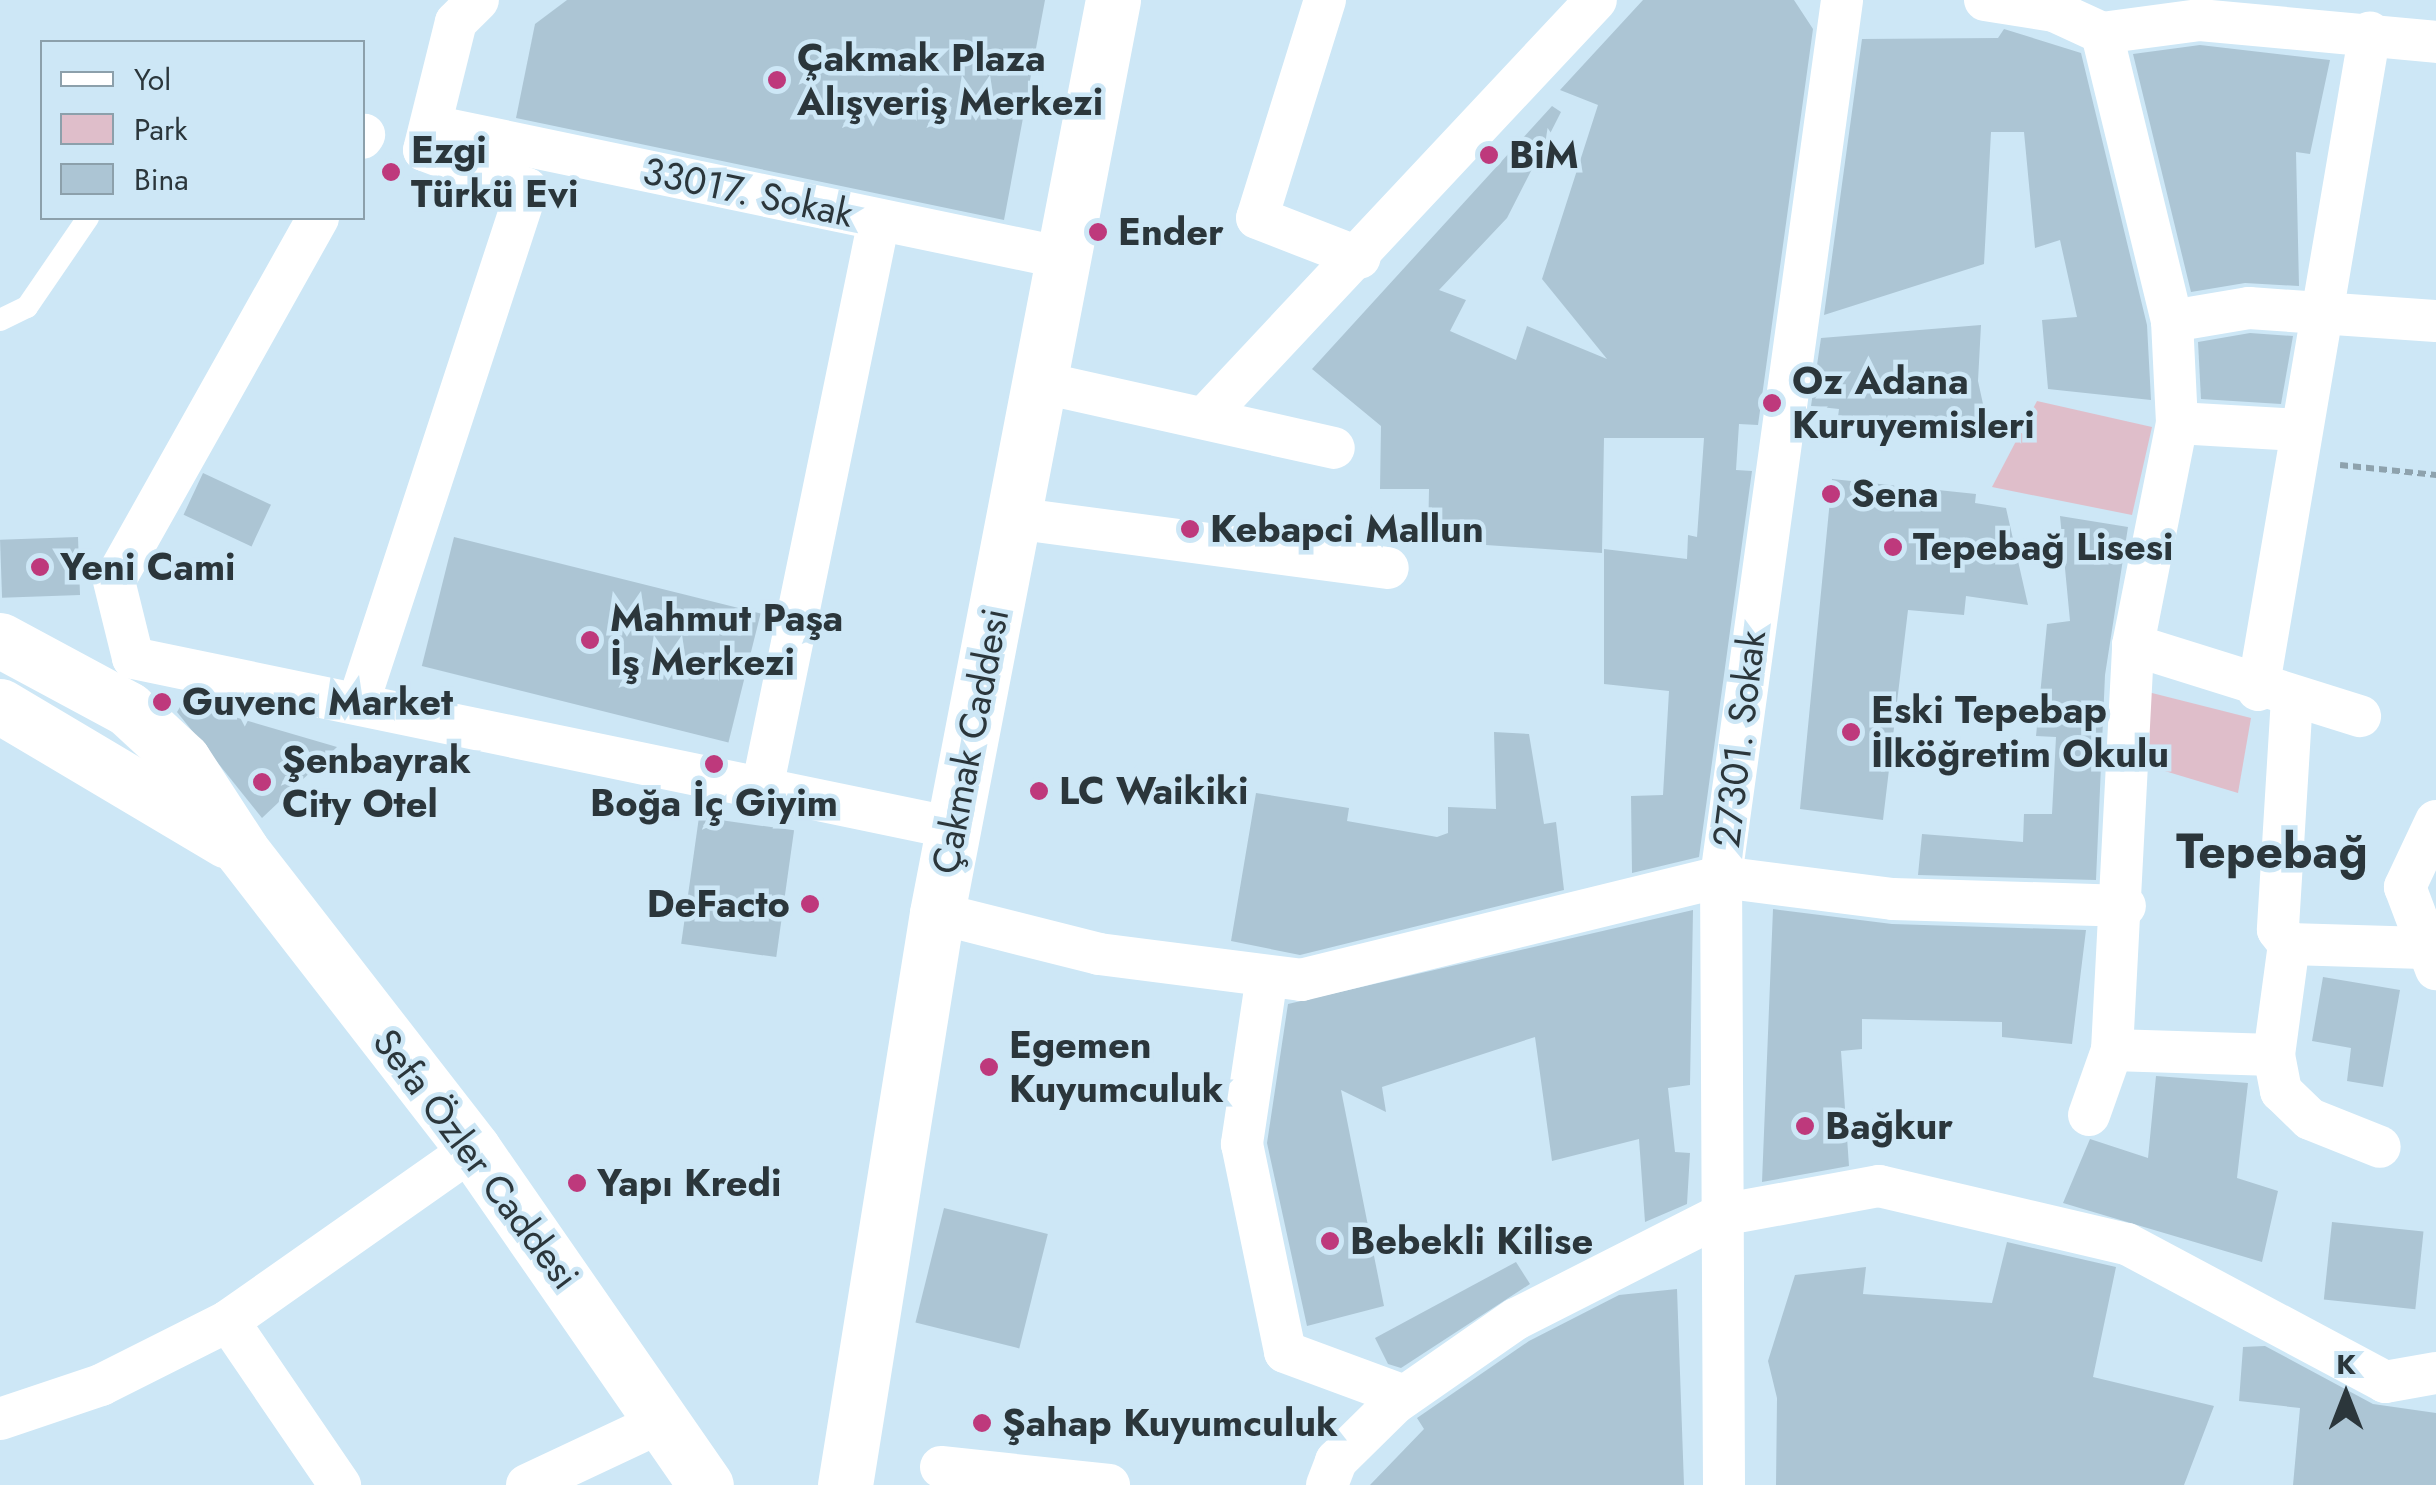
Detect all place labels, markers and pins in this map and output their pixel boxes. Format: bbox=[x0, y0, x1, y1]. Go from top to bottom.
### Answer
place label: Çakmak Plaza Alışveriş Merkezi bbox=[797, 35, 1103, 124]
marker: Çakmak Plaza Alışveriş Merkezi bbox=[766, 69, 788, 91]
place label: Ezgi Türkü Evi bbox=[411, 127, 578, 216]
place label: BiM bbox=[1509, 132, 1579, 178]
marker: BiM bbox=[1478, 144, 1500, 166]
marker: Ezgi Türkü Evi bbox=[380, 161, 402, 183]
place label: Ender bbox=[1118, 209, 1224, 255]
marker: Ender bbox=[1087, 221, 1109, 243]
place label: Oz Adana Kuruyemisleri bbox=[1792, 358, 2035, 448]
marker: Oz Adana Kuruyemisleri bbox=[1761, 392, 1783, 414]
place label: Sena bbox=[1851, 471, 1939, 517]
marker: Sena bbox=[1820, 483, 1842, 505]
place label: Kebapci Mallun bbox=[1210, 506, 1484, 552]
marker: Kebapci Mallun bbox=[1179, 518, 1201, 540]
place label: Tepebağ Lisesi bbox=[1913, 524, 2173, 570]
marker: Tepebağ Lisesi bbox=[1882, 536, 1904, 558]
place label: Yeni Cami bbox=[60, 544, 236, 590]
marker: Yeni Cami bbox=[29, 556, 51, 578]
place label: Mahmut Paşa İş Merkezi bbox=[610, 595, 843, 684]
marker: Mahmut Paşa İş Merkezi bbox=[579, 629, 601, 651]
place label: Guvenc Market bbox=[182, 679, 453, 725]
place label: Eski Tepebap İlköğretim Okulu bbox=[1871, 687, 2169, 776]
marker: Guvenc Market bbox=[151, 691, 173, 713]
marker: Eski Tepebap İlköğretim Okulu bbox=[1840, 721, 1862, 743]
place label: Şenbayrak City Otel bbox=[282, 737, 471, 826]
marker: Boğa İç Giyim bbox=[703, 753, 725, 775]
place label: LC Waikiki bbox=[1059, 768, 1248, 814]
marker: Şenbayrak City Otel bbox=[251, 771, 273, 793]
place label: Boğa İç Giyim bbox=[590, 780, 838, 826]
marker: LC Waikiki bbox=[1028, 780, 1050, 802]
place label: DeFacto bbox=[647, 881, 790, 927]
marker: DeFacto bbox=[799, 893, 821, 915]
place label: Egemen Kuyumculuk bbox=[1009, 1022, 1224, 1112]
marker: Egemen Kuyumculuk bbox=[978, 1056, 1000, 1078]
place label: Bağkur bbox=[1825, 1103, 1953, 1149]
marker: Bağkur bbox=[1794, 1115, 1816, 1137]
place label: Yapı Kredi bbox=[597, 1160, 781, 1206]
marker: Yapı Kredi bbox=[566, 1172, 588, 1194]
place label: Bebekli Kilise bbox=[1350, 1218, 1593, 1264]
marker: Bebekli Kilise bbox=[1319, 1230, 1341, 1252]
place label: Şahap Kuyumculuk bbox=[1002, 1400, 1338, 1446]
marker: Şahap Kuyumculuk bbox=[971, 1412, 993, 1434]

